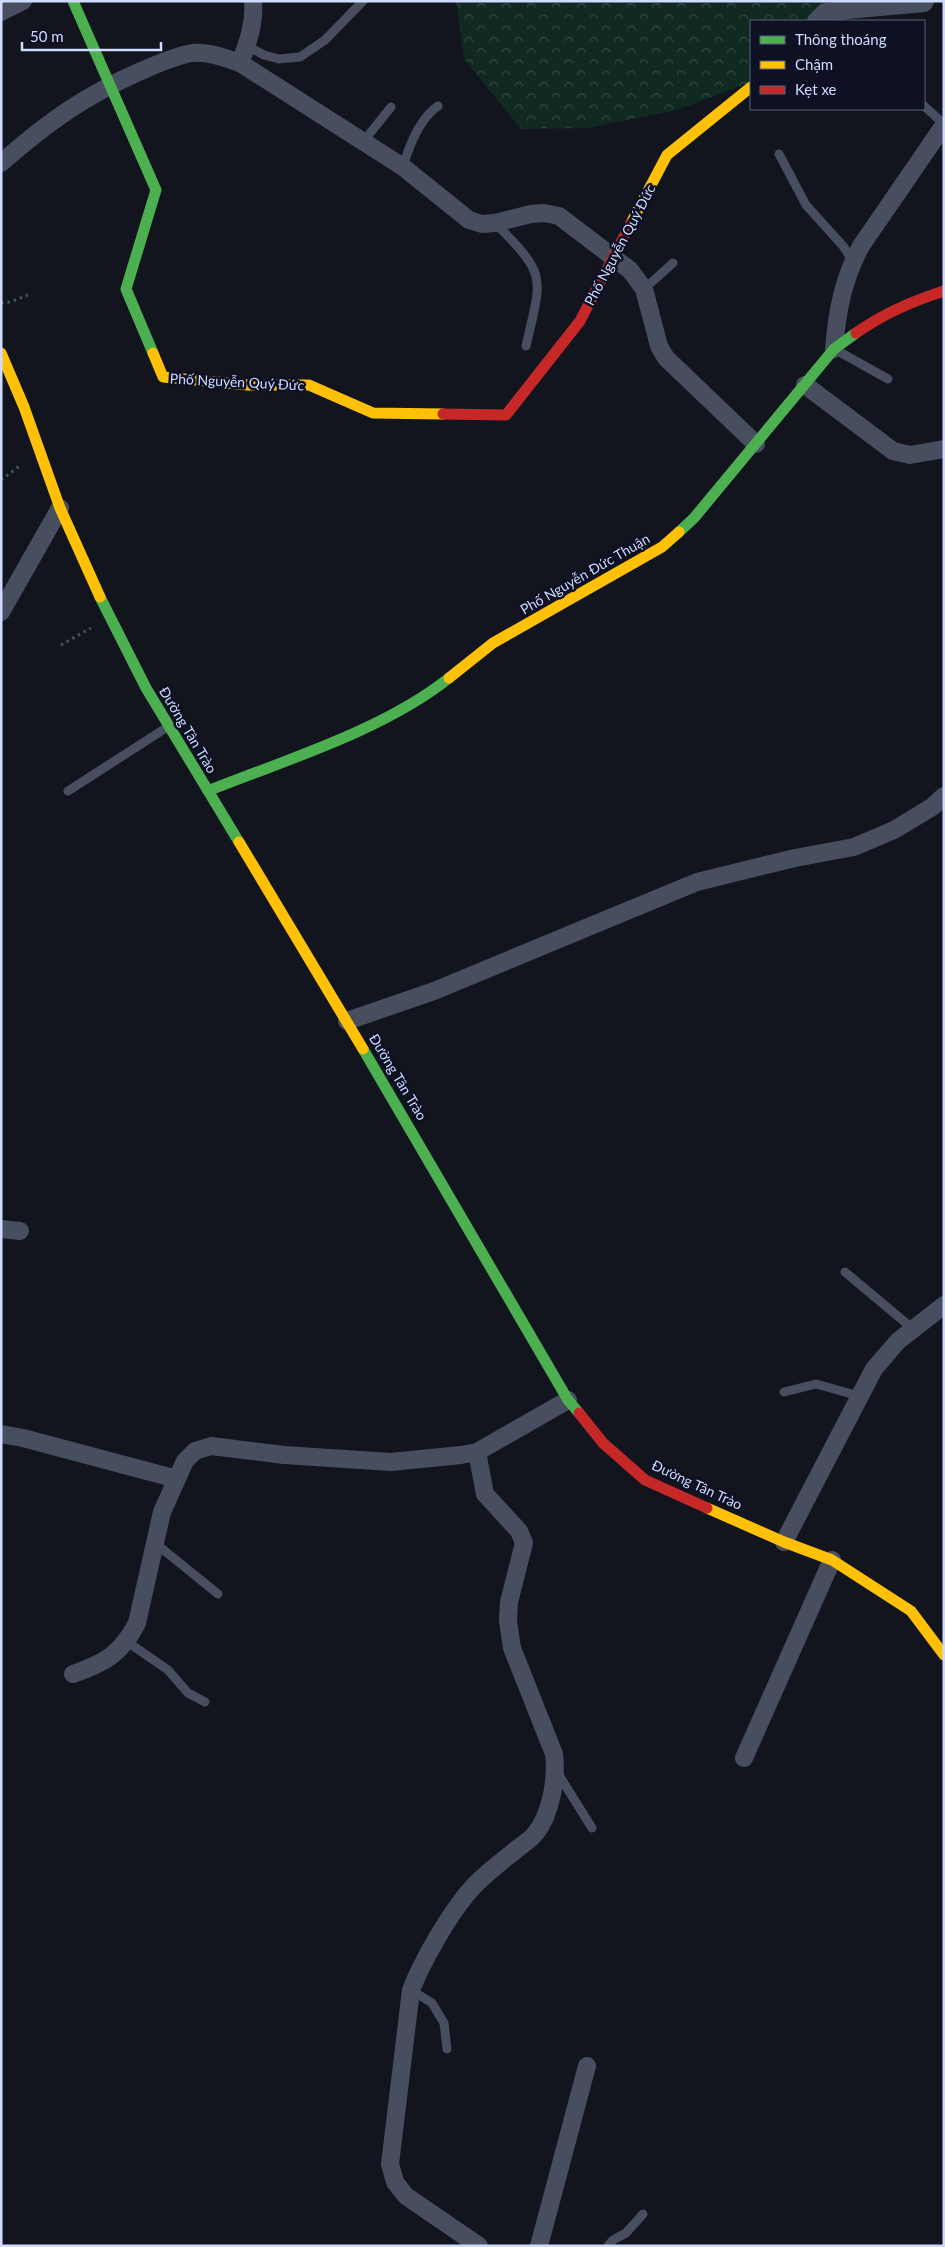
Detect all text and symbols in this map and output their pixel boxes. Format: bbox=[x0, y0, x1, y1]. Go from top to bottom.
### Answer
scale bar bbox=[22, 20, 161, 52]
legend bbox=[750, 20, 925, 110]
text: 50 m bbox=[30, 27, 64, 45]
text: Thông thoáng bbox=[795, 30, 887, 48]
text: Chậm bbox=[795, 55, 833, 73]
text: Kẹt xe bbox=[795, 80, 837, 98]
street label: Phố Nguyễn Quý Đức bbox=[580, 181, 659, 308]
street label: Phố Nguyễn Quý Đức bbox=[169, 369, 305, 394]
street label: Phố Nguyễn Đức Thuận bbox=[517, 529, 653, 618]
street label: Đường Tân Trào bbox=[156, 683, 221, 776]
street label: Đường Tân Trào bbox=[366, 1030, 431, 1123]
street label: Đường Tân Trào bbox=[649, 1456, 745, 1513]

